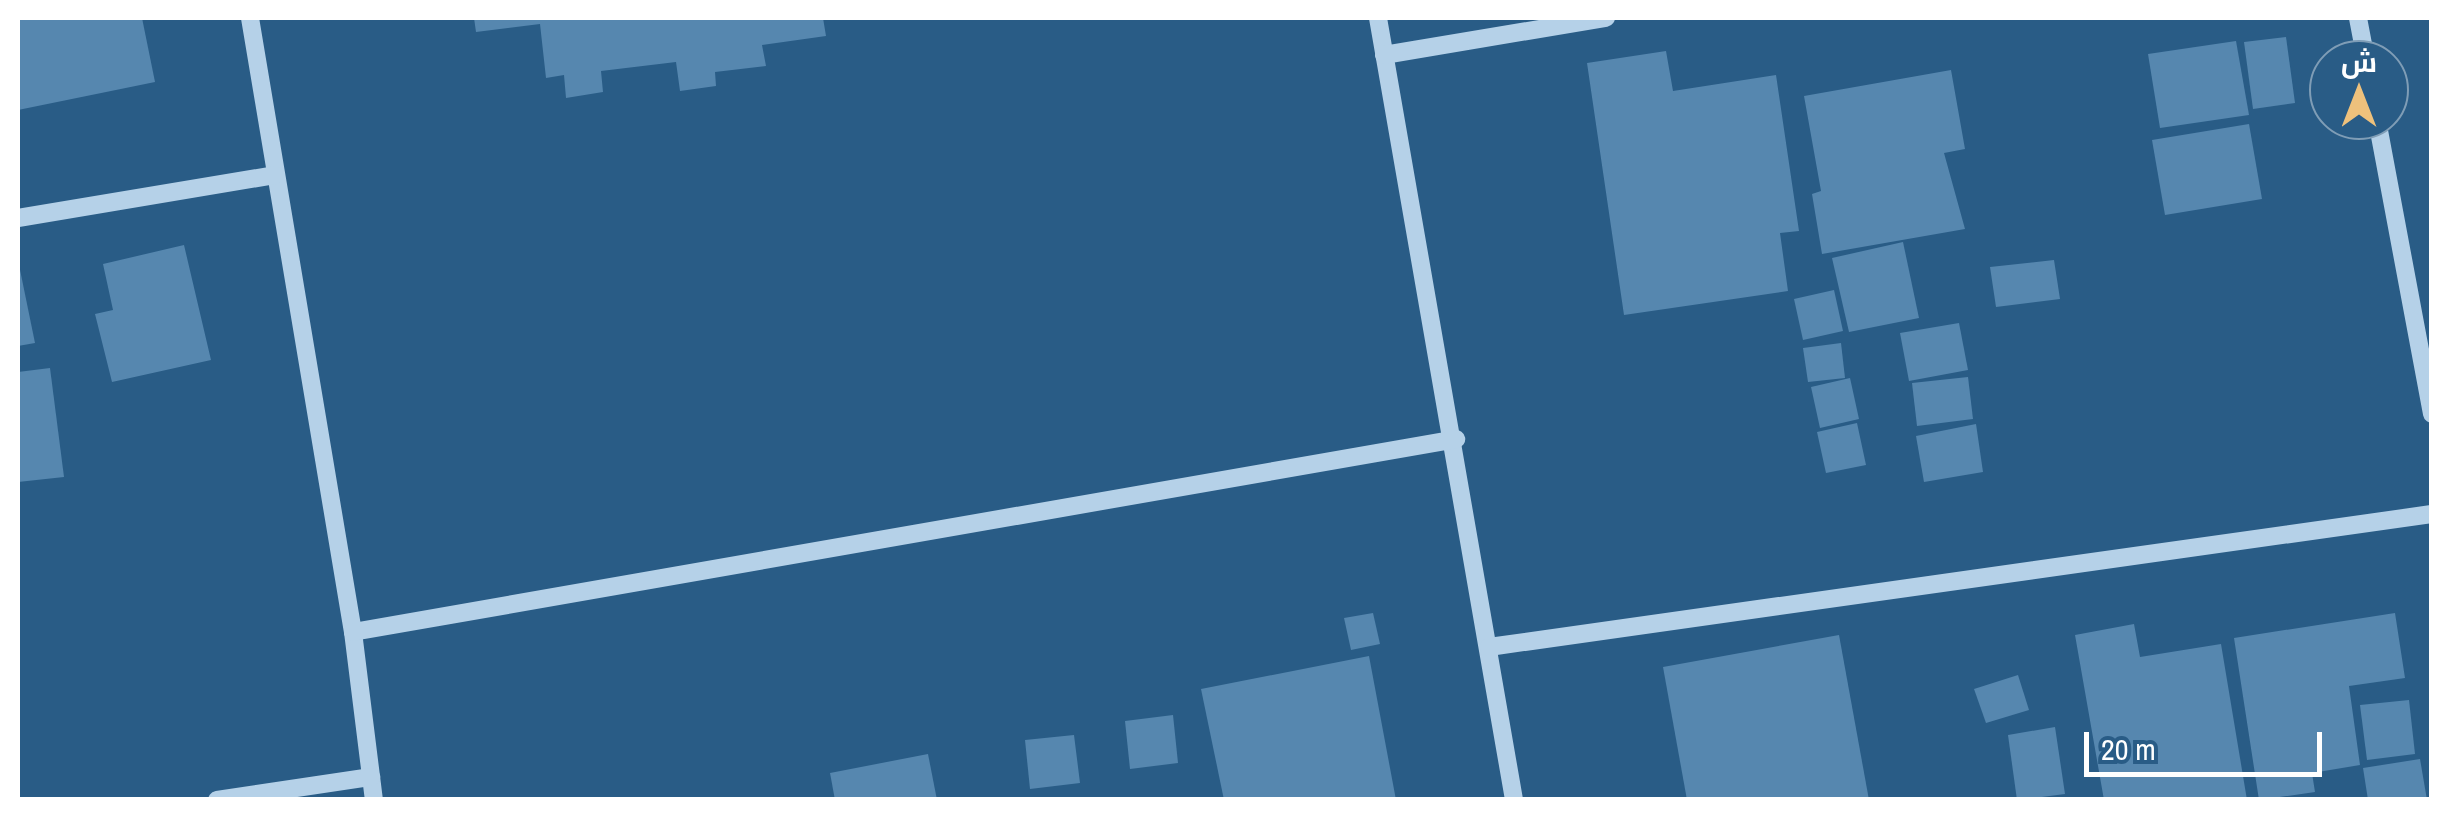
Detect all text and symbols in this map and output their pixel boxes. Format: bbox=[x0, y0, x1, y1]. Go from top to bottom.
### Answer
north arrow bbox=[2309, 40, 2409, 140]
text: ش bbox=[2341, 43, 2377, 81]
scale bar bbox=[2089, 712, 2326, 774]
text: 20 m bbox=[2101, 729, 2156, 769]

